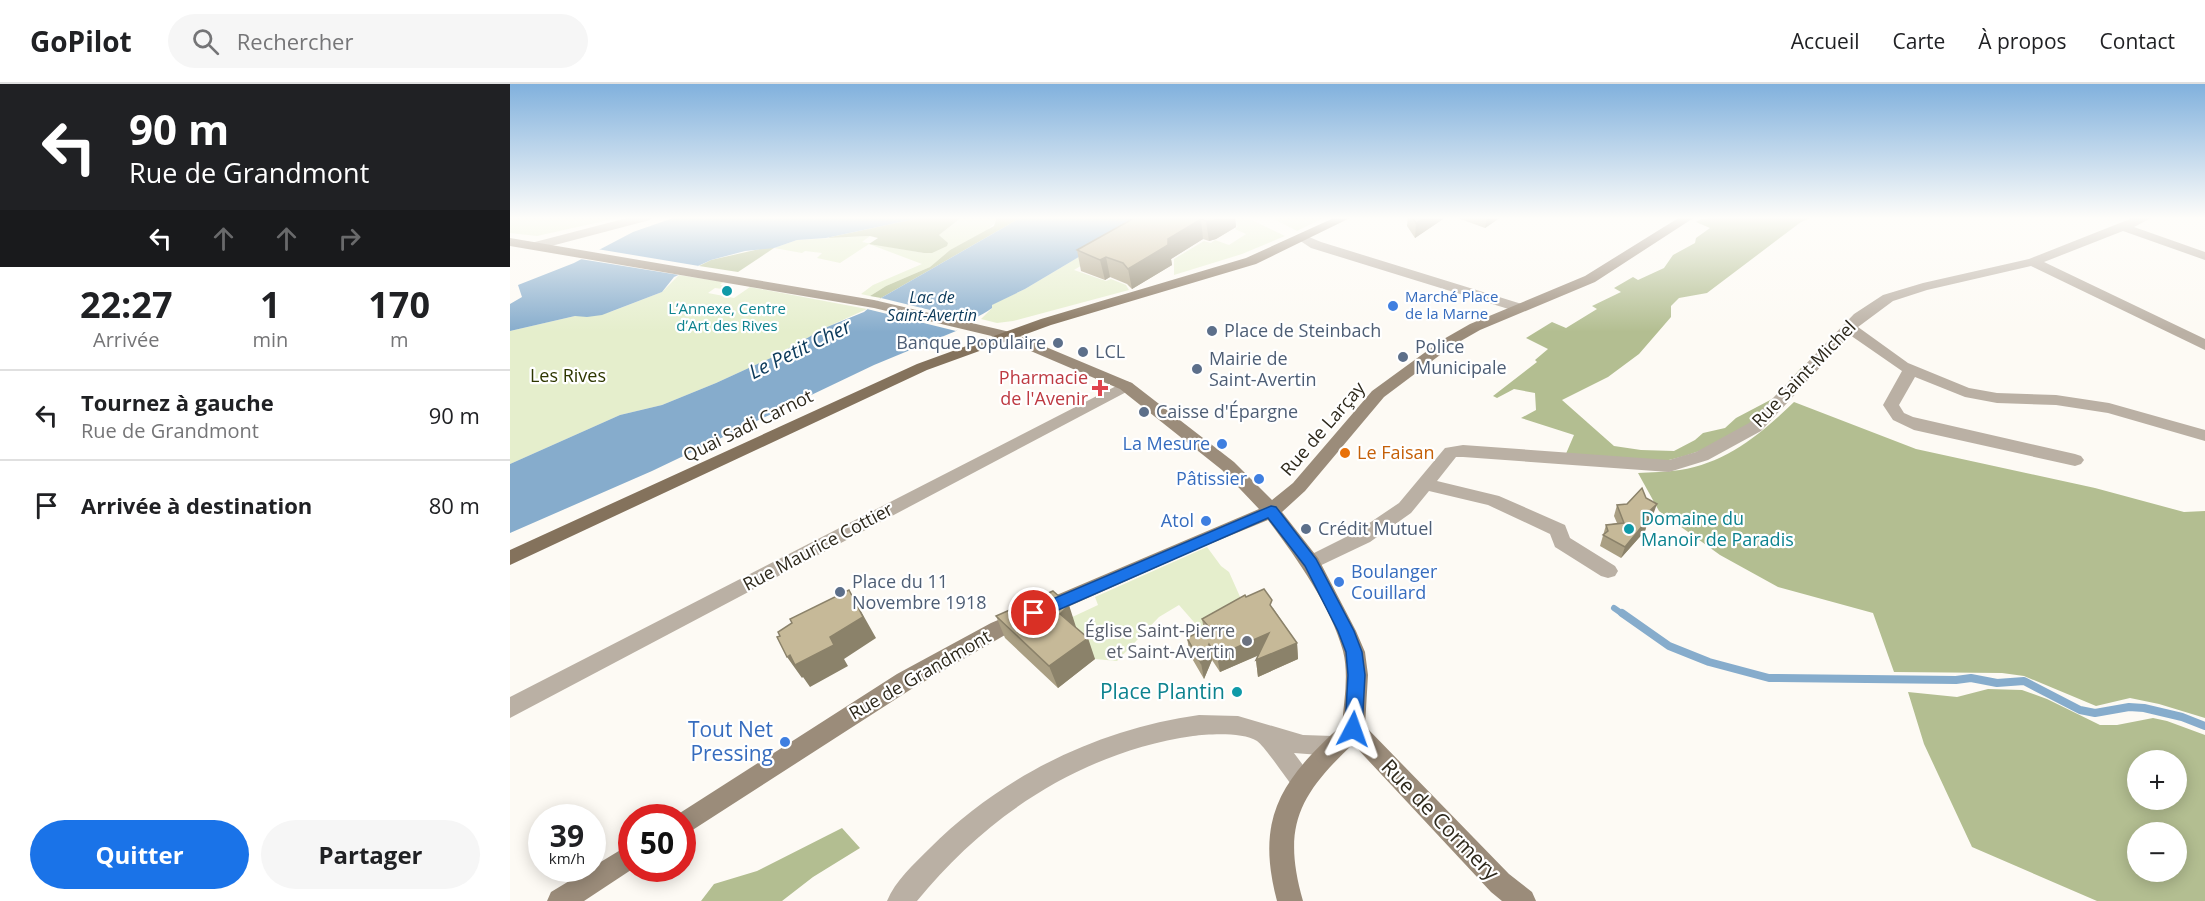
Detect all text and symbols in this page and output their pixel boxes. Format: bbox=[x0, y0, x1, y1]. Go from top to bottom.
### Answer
search box bbox=[168, 14, 588, 68]
text: GoPilot bbox=[30, 22, 132, 60]
icon: search bbox=[189, 25, 222, 58]
text: Rechercher bbox=[237, 26, 353, 56]
text: Accueil bbox=[1791, 27, 1859, 55]
text: Carte bbox=[1892, 27, 1945, 55]
text: À propos bbox=[1978, 27, 2067, 55]
text: Contact bbox=[2100, 27, 2175, 55]
text: 90 m bbox=[129, 100, 229, 157]
icon: left bbox=[30, 108, 108, 186]
text: Rue de Grandmont bbox=[129, 154, 369, 191]
icon: left bbox=[144, 222, 177, 255]
icon: ahead bbox=[207, 222, 240, 255]
icon: ahead bbox=[270, 222, 303, 255]
icon: right bbox=[333, 222, 366, 255]
text: 22:27 bbox=[80, 280, 173, 329]
text: 1 bbox=[260, 280, 281, 329]
text: 170 bbox=[368, 280, 430, 329]
marker: LʼAnnexe, Centre dʼArt des Rives bbox=[720, 284, 734, 298]
water label: Lac de Saint-Avertin bbox=[887, 286, 977, 326]
place label: Marché Place de la Marne bbox=[1405, 286, 1498, 323]
place label: LʼAnnexe, Centre dʼArt des Rives bbox=[668, 298, 786, 335]
marker: Marché Place de la Marne bbox=[1386, 299, 1400, 313]
water label: Le Petit Cher bbox=[744, 312, 856, 385]
street label: Rue Saint-Michel bbox=[1746, 315, 1860, 432]
place label: Place de Steinbach bbox=[1224, 318, 1381, 342]
marker: Place de Steinbach bbox=[1205, 324, 1219, 338]
text: Arrivée bbox=[93, 326, 159, 353]
text: min bbox=[252, 326, 288, 353]
text: m bbox=[390, 326, 408, 353]
place label: Banque Populaire bbox=[896, 330, 1046, 354]
place label: Police Municipale bbox=[1415, 334, 1507, 379]
marker: Banque Populaire bbox=[1051, 336, 1065, 350]
place label: LCL bbox=[1095, 339, 1125, 363]
marker: LCL bbox=[1076, 345, 1090, 359]
place label: Mairie de Saint-Avertin bbox=[1209, 346, 1317, 391]
marker: Police Municipale bbox=[1396, 350, 1410, 364]
marker: Mairie de Saint-Avertin bbox=[1190, 362, 1204, 376]
park label: Les Rives bbox=[530, 363, 606, 387]
place label: Pharmacie de l'Avenir bbox=[999, 365, 1089, 410]
street label: Rue de Larçay bbox=[1275, 376, 1370, 480]
marker: Pharmacie de l'Avenir bbox=[1093, 381, 1107, 395]
street label: Quai Sadi Carnot bbox=[679, 383, 816, 467]
text: Tournez à gauche bbox=[81, 387, 274, 417]
icon: left bbox=[30, 399, 63, 432]
place label: Caisse d'Épargne bbox=[1156, 399, 1298, 423]
text: 90 m bbox=[429, 400, 480, 430]
marker: Caisse d'Épargne bbox=[1137, 405, 1151, 419]
text: Rue de Grandmont bbox=[81, 417, 259, 444]
place label: La Mesure bbox=[1123, 431, 1210, 455]
marker: La Mesure bbox=[1215, 437, 1229, 451]
place label: Le Faisan bbox=[1357, 440, 1435, 464]
marker: Le Faisan bbox=[1338, 446, 1352, 460]
place label: Pâtissier bbox=[1176, 466, 1248, 490]
marker: Pâtissier bbox=[1252, 472, 1266, 486]
icon: arrive bbox=[30, 489, 63, 522]
text: Arrivée à destination bbox=[81, 490, 312, 520]
text: 80 m bbox=[429, 490, 480, 520]
street label: Rue Maurice Cottier bbox=[738, 496, 897, 596]
place label: Domaine du Manoir de Paradis bbox=[1641, 506, 1794, 551]
place label: Atol bbox=[1161, 508, 1194, 532]
marker: Atol bbox=[1199, 514, 1213, 528]
place label: Crédit Mutuel bbox=[1318, 516, 1433, 540]
marker: Crédit Mutuel bbox=[1299, 522, 1313, 536]
marker: Domaine du Manoir de Paradis bbox=[1622, 522, 1636, 536]
place label: Boulanger Couillard bbox=[1351, 559, 1438, 604]
place label: Place du 11 Novembre 1918 bbox=[852, 569, 986, 614]
marker: Boulanger Couillard bbox=[1332, 575, 1346, 589]
marker: Place du 11 Novembre 1918 bbox=[833, 585, 847, 599]
pin bbox=[1008, 587, 1059, 638]
icon: arrive bbox=[1017, 596, 1050, 629]
place label: Église Saint-Pierre et Saint-Avertin bbox=[1085, 618, 1235, 663]
street label: Rue de Grandmont bbox=[844, 624, 995, 725]
marker: Église Saint-Pierre et Saint-Avertin bbox=[1240, 634, 1254, 648]
place label: Place Plantin bbox=[1100, 677, 1225, 705]
marker: Place Plantin bbox=[1230, 685, 1244, 699]
position arrow bbox=[1321, 697, 1385, 761]
place label: Tout Net Pressing bbox=[688, 715, 773, 767]
marker: Tout Net Pressing bbox=[778, 735, 792, 749]
map controls bbox=[2127, 750, 2187, 882]
button: + bbox=[2127, 750, 2187, 810]
street label: Rue de Cormery bbox=[1376, 753, 1506, 886]
speed limit sign: 50 bbox=[618, 804, 696, 882]
text: 39 bbox=[550, 815, 584, 856]
button: Quitter bbox=[30, 820, 249, 889]
button: Partager bbox=[261, 820, 480, 889]
button: − bbox=[2127, 822, 2187, 882]
text: km/h bbox=[549, 848, 585, 868]

